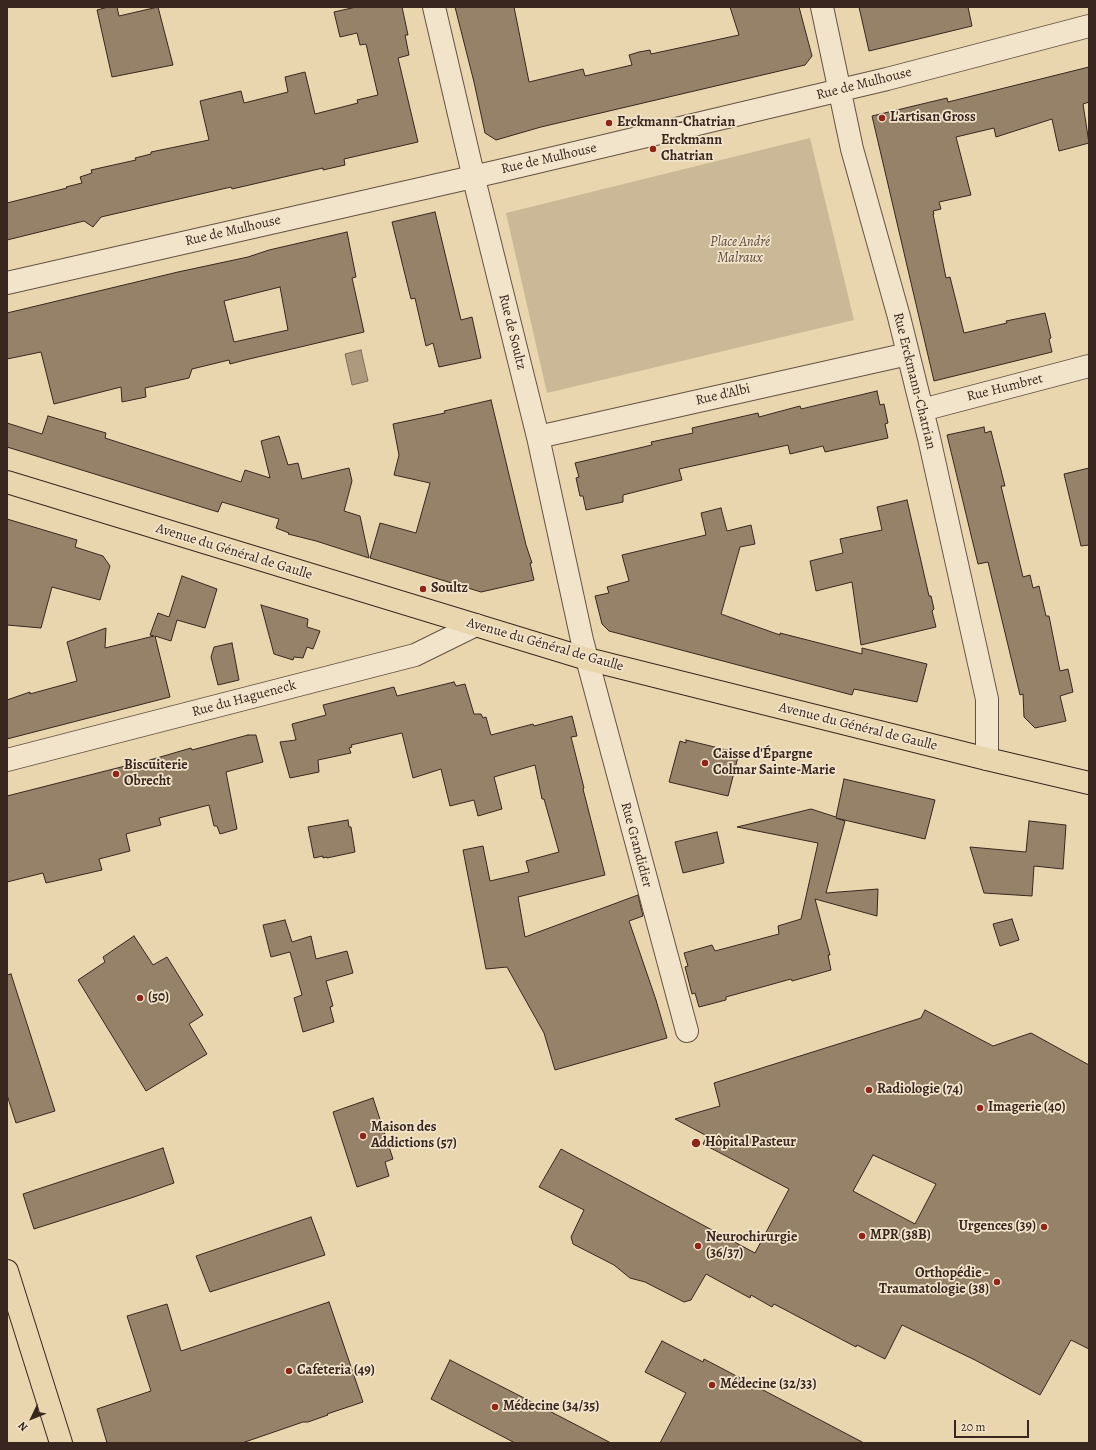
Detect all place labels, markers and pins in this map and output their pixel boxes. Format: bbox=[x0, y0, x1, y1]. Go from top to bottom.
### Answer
place label: L'artisan Gross bbox=[890, 110, 976, 126]
marker: L'artisan Gross bbox=[877, 113, 887, 123]
place label: Erckmann-Chatrian bbox=[617, 115, 735, 131]
marker: Erckmann-Chatrian bbox=[604, 118, 614, 128]
place label: Erckmann Chatrian bbox=[661, 133, 722, 166]
marker: Erckmann Chatrian bbox=[648, 144, 658, 154]
place label: Soultz bbox=[431, 581, 468, 597]
marker: Soultz bbox=[418, 584, 428, 594]
place label: Caisse d'Épargne Colmar Sainte-Marie bbox=[713, 747, 835, 780]
place label: Biscuiterie Obrecht bbox=[124, 758, 188, 790]
marker: Caisse d'Épargne Colmar Sainte-Marie bbox=[700, 758, 710, 768]
marker: Biscuiterie Obrecht bbox=[111, 769, 121, 779]
place label: (50) bbox=[148, 990, 169, 1006]
marker: (50) bbox=[135, 993, 145, 1003]
place label: Radiologie (74) bbox=[877, 1082, 963, 1098]
marker: Radiologie (74) bbox=[864, 1085, 874, 1095]
place label: Imagerie (40) bbox=[988, 1100, 1066, 1116]
marker: Imagerie (40) bbox=[975, 1103, 985, 1113]
place label: Maison des Addictions (57) bbox=[371, 1120, 457, 1152]
marker: Maison des Addictions (57) bbox=[358, 1131, 368, 1141]
place label: Hôpital Pasteur bbox=[705, 1135, 796, 1151]
marker: Hôpital Pasteur bbox=[690, 1137, 702, 1149]
place label: Urgences (39) bbox=[959, 1219, 1036, 1235]
marker: Urgences (39) bbox=[1039, 1222, 1049, 1232]
place label: MPR (38B) bbox=[870, 1228, 931, 1244]
place label: Neurochirurgie (36/37) bbox=[706, 1230, 797, 1262]
marker: MPR (38B) bbox=[857, 1231, 867, 1241]
marker: Neurochirurgie (36/37) bbox=[693, 1241, 703, 1251]
place label: Orthopédie - Traumatologie (38) bbox=[879, 1266, 989, 1298]
marker: Orthopédie - Traumatologie (38) bbox=[992, 1277, 1002, 1287]
place label: Cafeteria (49) bbox=[297, 1363, 375, 1379]
marker: Cafeteria (49) bbox=[284, 1366, 294, 1376]
place label: Médecine (32/33) bbox=[720, 1377, 816, 1393]
marker: Médecine (32/33) bbox=[707, 1380, 717, 1390]
place label: Médecine (34/35) bbox=[503, 1399, 599, 1415]
marker: Médecine (34/35) bbox=[490, 1402, 500, 1412]

